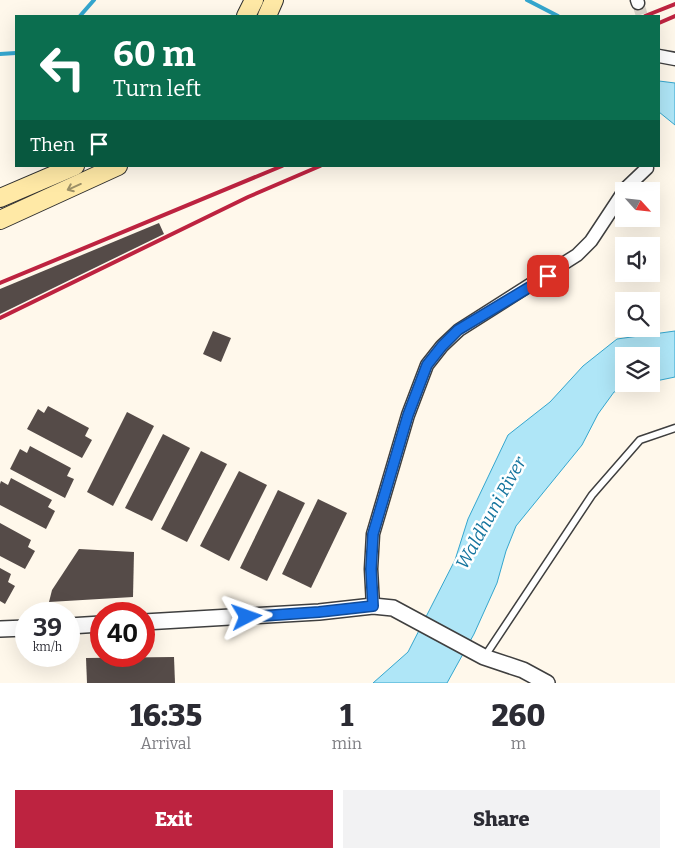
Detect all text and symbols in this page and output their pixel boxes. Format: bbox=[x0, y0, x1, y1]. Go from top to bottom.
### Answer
text: 60 m bbox=[113, 33, 196, 75]
icon: left bbox=[30, 35, 95, 100]
text: Turn left bbox=[113, 75, 201, 102]
icon: arrive bbox=[85, 130, 113, 158]
text: Then bbox=[30, 133, 75, 156]
one-way arrow bbox=[67, 182, 82, 192]
north arrow bbox=[615, 182, 660, 228]
map controls bbox=[615, 182, 660, 392]
button: sound bbox=[615, 237, 660, 282]
pin bbox=[527, 255, 569, 297]
icon: arrive bbox=[534, 262, 562, 290]
button: search bbox=[615, 292, 660, 337]
button: layers bbox=[615, 347, 660, 392]
water label: Waldhuni River bbox=[451, 452, 531, 573]
position arrow bbox=[220, 590, 272, 642]
speed limit sign: 40 bbox=[90, 602, 155, 667]
text: 39 bbox=[33, 613, 62, 643]
text: km/h bbox=[33, 640, 62, 654]
text: 16:35 bbox=[130, 698, 202, 734]
text: 1 bbox=[340, 698, 353, 734]
text: 260 bbox=[491, 698, 545, 734]
text: Arrival bbox=[140, 734, 191, 753]
text: min bbox=[332, 734, 362, 753]
text: m bbox=[511, 734, 526, 753]
button: Exit bbox=[15, 790, 333, 848]
button: Share bbox=[343, 790, 660, 848]

